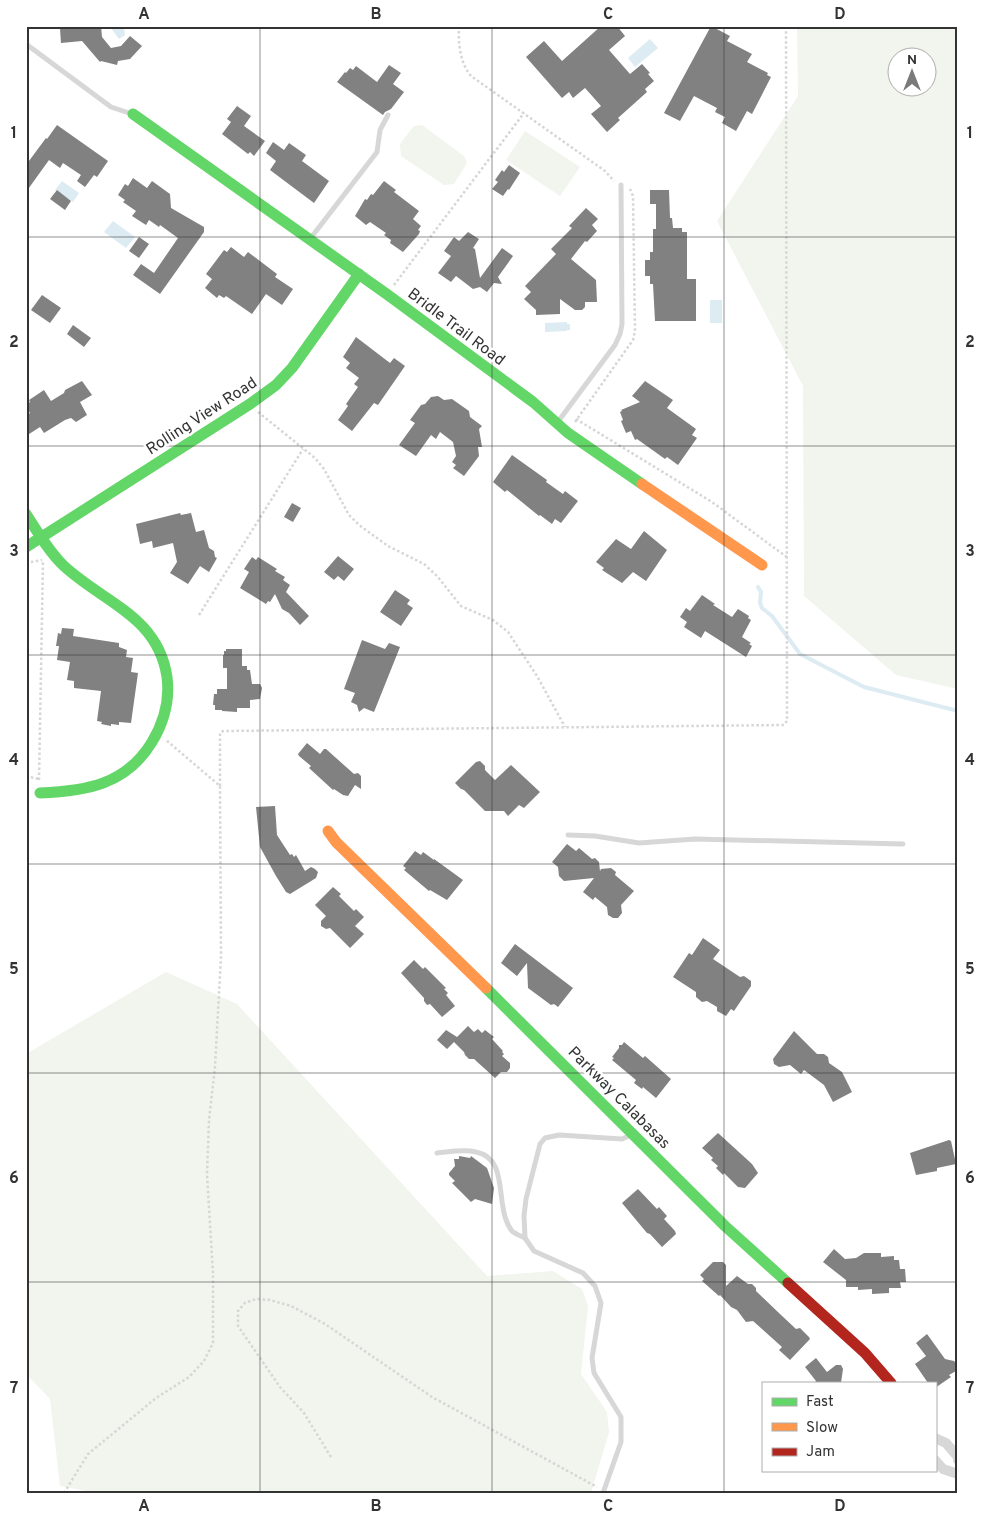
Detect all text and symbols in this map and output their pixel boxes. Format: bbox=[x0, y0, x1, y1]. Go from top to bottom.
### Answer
text: A bbox=[138, 5, 150, 25]
text: B bbox=[370, 5, 382, 25]
text: C bbox=[603, 5, 613, 25]
text: D bbox=[834, 5, 846, 25]
north arrow bbox=[886, 48, 936, 98]
text: N bbox=[907, 52, 917, 69]
text: 1 bbox=[11, 124, 17, 144]
text: 1 bbox=[967, 124, 973, 144]
street label: Bridle Trail Road bbox=[403, 284, 509, 371]
text: 2 bbox=[9, 333, 19, 353]
text: 2 bbox=[965, 333, 975, 353]
street label: Rolling View Road bbox=[143, 373, 261, 460]
text: 3 bbox=[9, 542, 19, 562]
text: 3 bbox=[965, 542, 975, 562]
text: 4 bbox=[9, 751, 19, 771]
text: 4 bbox=[965, 751, 975, 771]
text: 5 bbox=[9, 960, 19, 980]
text: 5 bbox=[965, 960, 975, 980]
street label: Parkway Calabasas bbox=[563, 1043, 674, 1154]
text: 6 bbox=[9, 1169, 19, 1189]
text: 6 bbox=[965, 1169, 975, 1189]
text: 7 bbox=[10, 1379, 18, 1399]
text: 7 bbox=[966, 1379, 974, 1399]
legend bbox=[762, 1382, 936, 1472]
text: Fast bbox=[806, 1393, 834, 1412]
text: Slow bbox=[806, 1419, 838, 1438]
text: Jam bbox=[806, 1443, 835, 1462]
text: A bbox=[138, 1497, 150, 1517]
text: B bbox=[370, 1497, 382, 1517]
text: C bbox=[603, 1497, 613, 1517]
text: D bbox=[834, 1497, 846, 1517]

